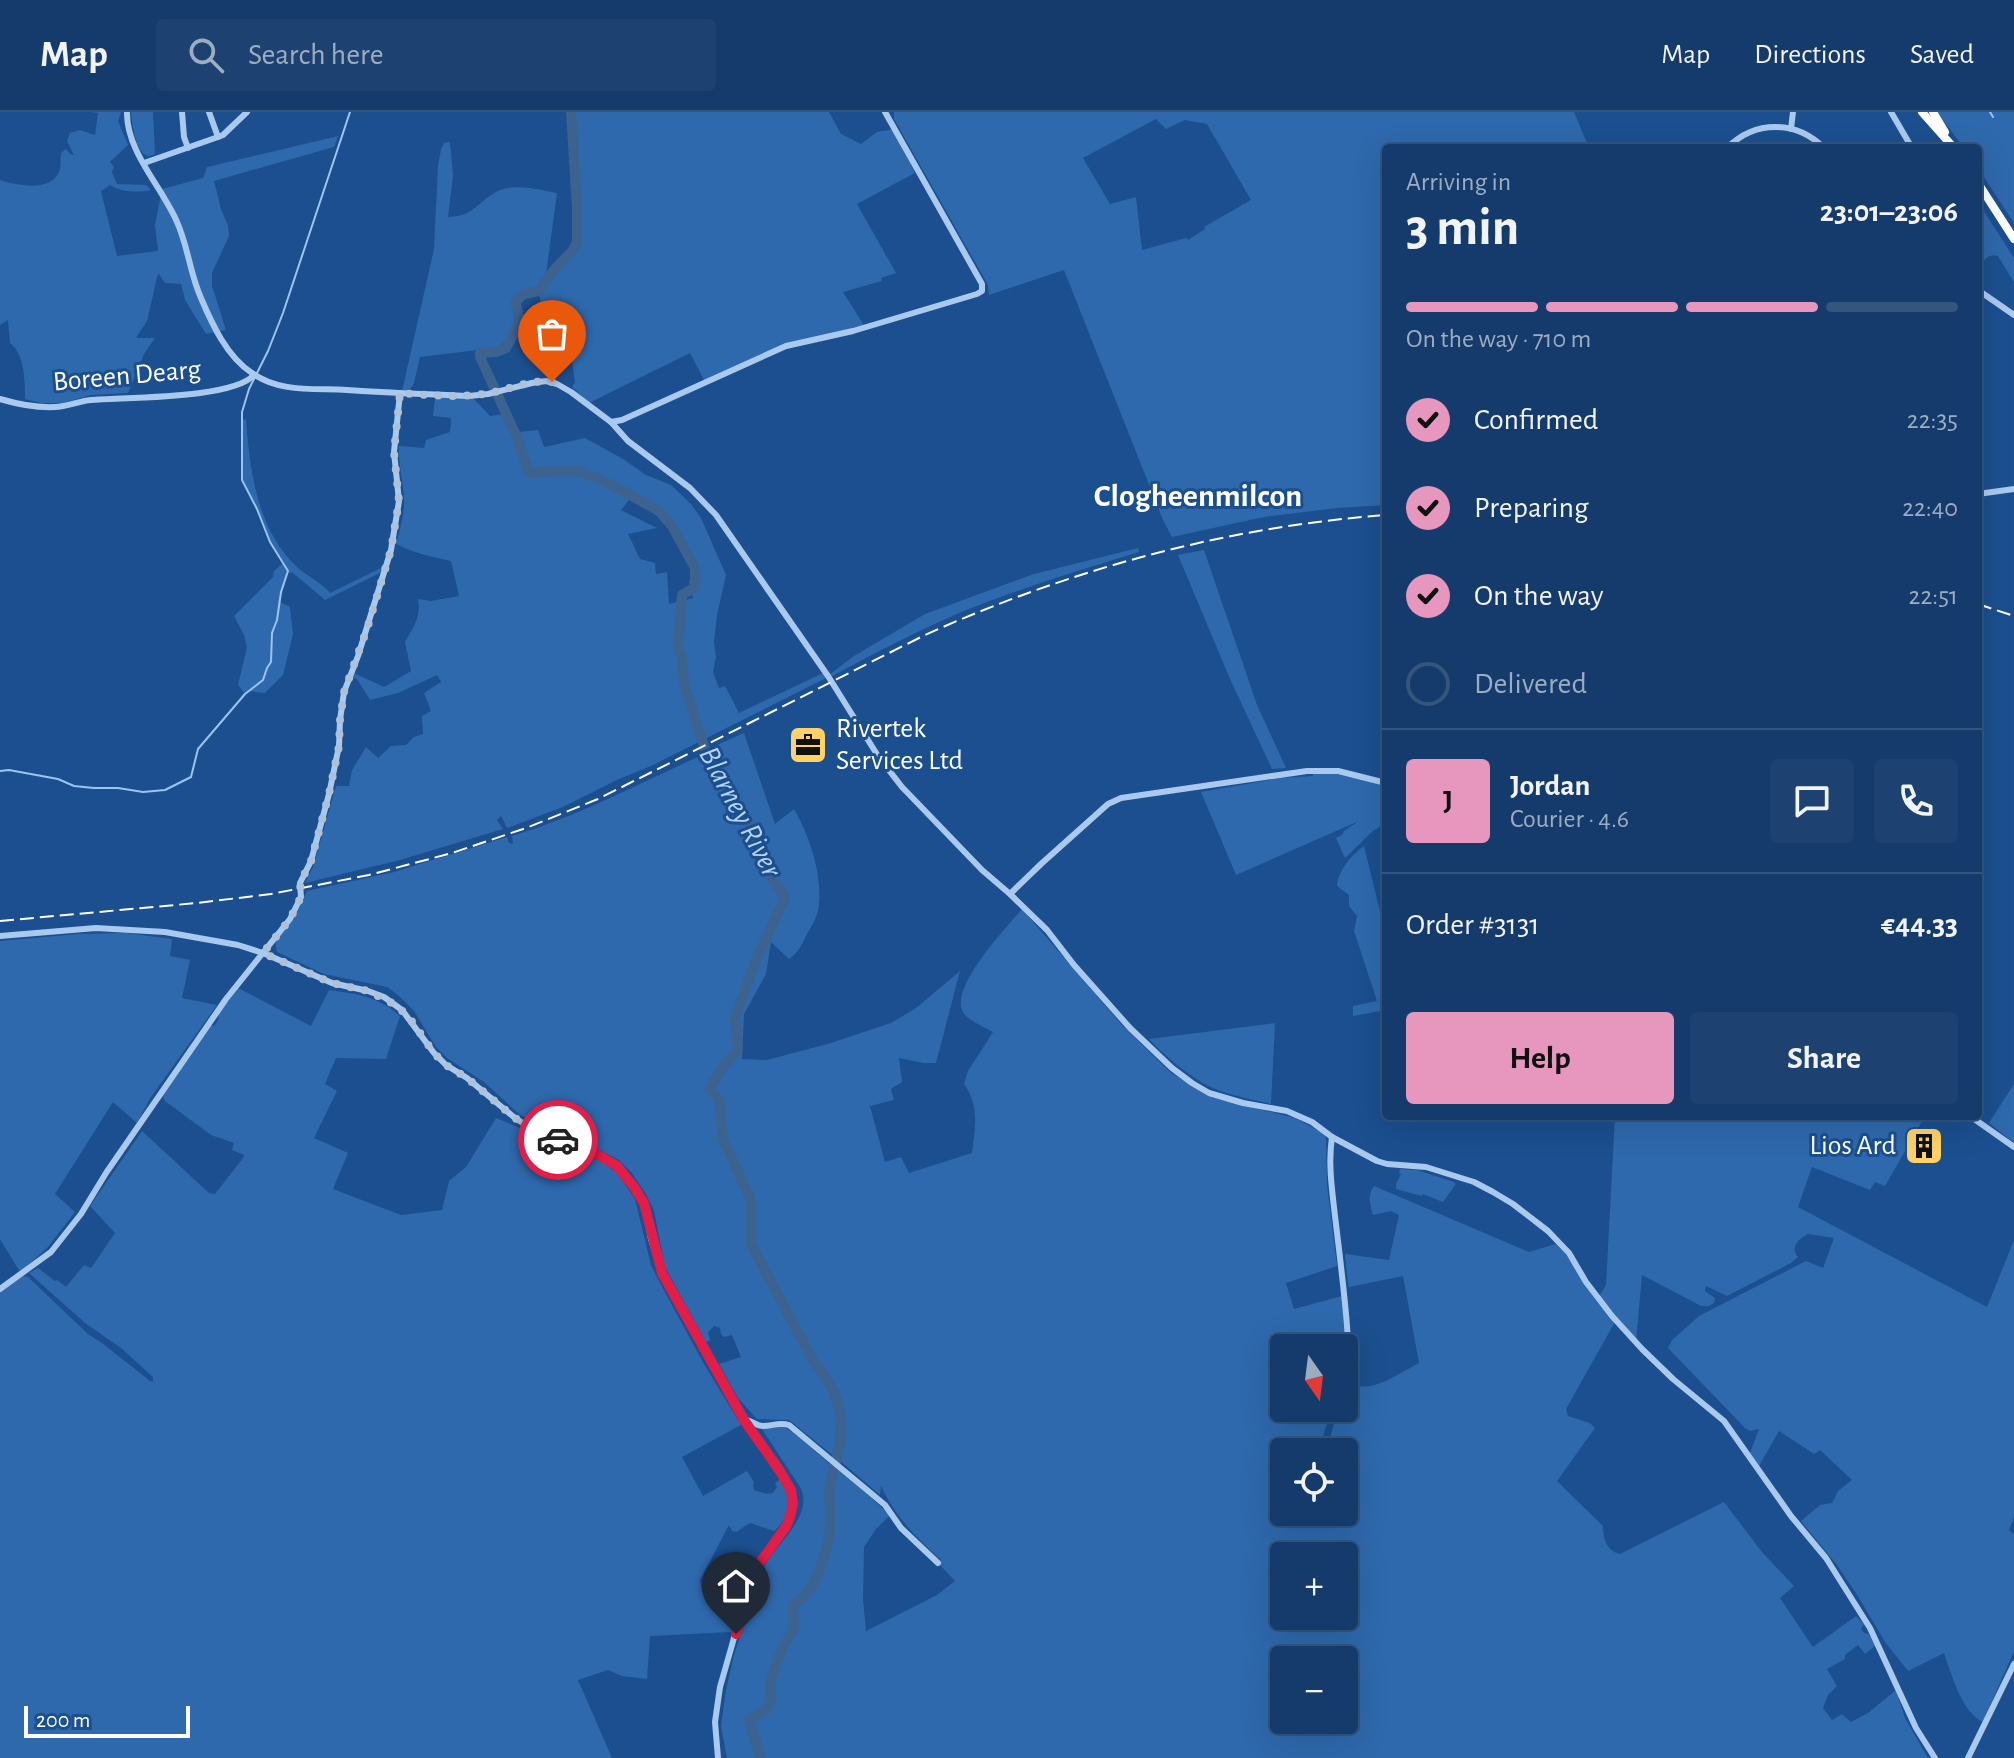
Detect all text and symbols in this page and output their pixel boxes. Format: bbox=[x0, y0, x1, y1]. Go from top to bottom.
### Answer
search box bbox=[156, 19, 716, 91]
icon: search bbox=[184, 33, 228, 77]
text: Map bbox=[40, 36, 108, 74]
text: Search here bbox=[248, 40, 384, 70]
text: Map bbox=[1661, 41, 1710, 69]
text: Directions bbox=[1754, 41, 1866, 69]
text: Saved bbox=[1910, 41, 1974, 69]
text: Arriving in bbox=[1406, 169, 1511, 195]
text: 23:01–23:06 bbox=[1820, 197, 1958, 227]
text: 3 min bbox=[1406, 202, 1519, 254]
pin bbox=[518, 300, 586, 382]
icon: bag bbox=[530, 312, 574, 356]
text: On the way · 710 m bbox=[1406, 326, 1591, 352]
street label: Boreen Dearg bbox=[52, 356, 203, 396]
icon: check bbox=[1406, 398, 1450, 442]
text: Confirmed bbox=[1474, 405, 1598, 435]
text: 22:35 bbox=[1907, 407, 1958, 433]
district label: Clogheenmilcon bbox=[1094, 480, 1302, 512]
icon: check bbox=[1406, 486, 1450, 530]
text: Preparing bbox=[1474, 493, 1589, 523]
text: 22:40 bbox=[1902, 495, 1958, 521]
icon: check bbox=[1406, 574, 1450, 618]
text: On the way bbox=[1474, 581, 1603, 611]
text: 22:51 bbox=[1909, 583, 1958, 609]
text: Delivered bbox=[1474, 669, 1587, 699]
place label: Rivertek Services Ltd bbox=[836, 715, 963, 775]
office icon: Rivertek Services Ltd bbox=[787, 724, 829, 766]
water label: Blarney River bbox=[693, 742, 787, 883]
button: chat bbox=[1770, 759, 1854, 843]
button: phone bbox=[1874, 759, 1958, 843]
text: Jordan bbox=[1510, 771, 1590, 801]
text: J bbox=[1443, 786, 1453, 816]
text: Courier · 4.6 bbox=[1510, 806, 1629, 832]
text: Order #3131 bbox=[1406, 910, 1540, 940]
text: €44.33 bbox=[1881, 910, 1958, 940]
button: Help bbox=[1406, 1012, 1674, 1104]
button: Share bbox=[1690, 1012, 1958, 1104]
courier bbox=[518, 1100, 598, 1180]
icon: car bbox=[536, 1118, 580, 1162]
building icon: Lios Ard bbox=[1903, 1125, 1945, 1167]
place label: Lios Ard bbox=[1809, 1132, 1896, 1160]
north arrow bbox=[1270, 1334, 1358, 1422]
map controls bbox=[1270, 1334, 1358, 1734]
button: locate bbox=[1270, 1438, 1358, 1526]
button: + bbox=[1270, 1542, 1358, 1630]
pin bbox=[702, 1552, 770, 1634]
icon: home bbox=[714, 1564, 758, 1608]
button: − bbox=[1270, 1646, 1358, 1734]
scale bar bbox=[24, 1702, 190, 1738]
text: 200 m bbox=[36, 1709, 90, 1731]

